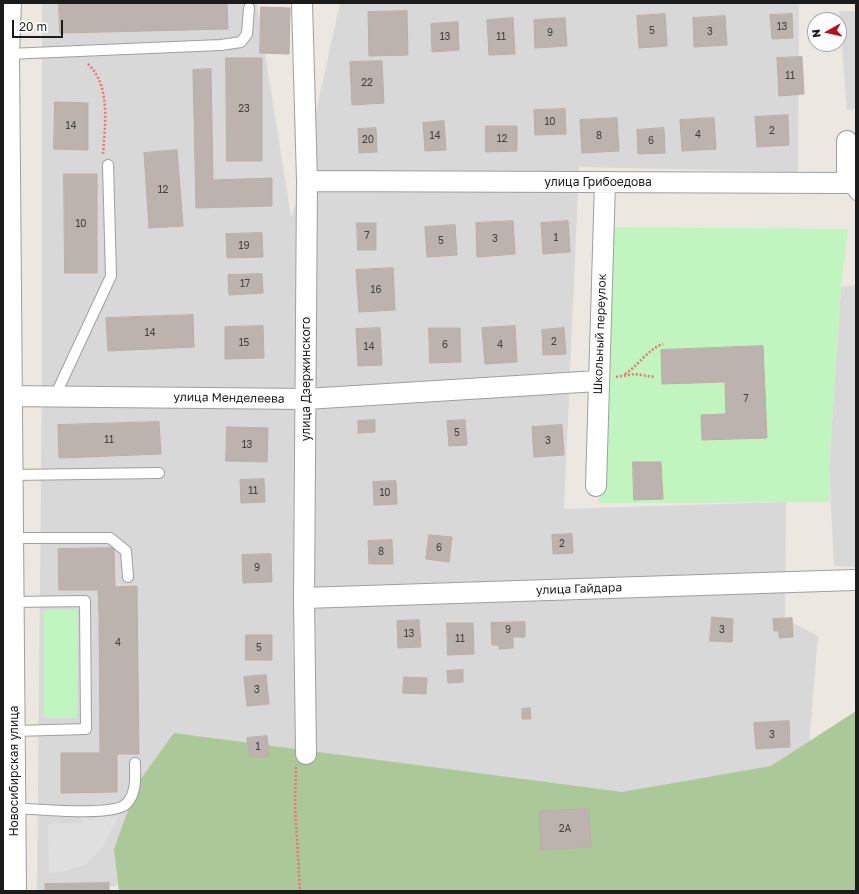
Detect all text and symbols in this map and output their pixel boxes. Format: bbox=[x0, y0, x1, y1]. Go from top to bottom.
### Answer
scale bar bbox=[14, 12, 65, 38]
north arrow bbox=[807, 12, 847, 52]
text: 20 m bbox=[19, 19, 47, 34]
house number: 13 bbox=[777, 21, 787, 33]
house number: 5 bbox=[649, 25, 655, 37]
house number: 3 bbox=[707, 26, 713, 38]
house number: 9 bbox=[547, 27, 553, 39]
text: N bbox=[809, 29, 823, 39]
house number: 13 bbox=[440, 31, 450, 43]
house number: 11 bbox=[496, 31, 506, 43]
house number: 11 bbox=[785, 70, 795, 82]
house number: 22 bbox=[361, 77, 373, 89]
house number: 23 bbox=[238, 103, 250, 115]
house number: 10 bbox=[544, 116, 556, 128]
house number: 14 bbox=[66, 120, 76, 132]
house number: 2 bbox=[769, 125, 775, 137]
house number: 4 bbox=[695, 129, 701, 141]
house number: 14 bbox=[430, 130, 440, 142]
house number: 8 bbox=[596, 130, 602, 142]
house number: 12 bbox=[497, 133, 507, 145]
house number: 20 bbox=[362, 134, 374, 146]
house number: 6 bbox=[648, 135, 654, 147]
street label: улица Грибоедова bbox=[544, 175, 652, 189]
house number: 12 bbox=[158, 184, 168, 196]
house number: 10 bbox=[75, 218, 87, 230]
house number: 7 bbox=[364, 230, 370, 242]
house number: 1 bbox=[554, 232, 558, 244]
house number: 3 bbox=[492, 233, 498, 245]
house number: 5 bbox=[438, 235, 444, 247]
house number: 19 bbox=[239, 240, 249, 252]
street label: Школьный переулок bbox=[591, 273, 609, 395]
house number: 17 bbox=[240, 278, 250, 290]
house number: 16 bbox=[371, 284, 381, 296]
street label: улица Дзержинского bbox=[299, 317, 313, 441]
house number: 14 bbox=[145, 327, 155, 339]
house number: 2 bbox=[551, 336, 557, 348]
house number: 15 bbox=[239, 337, 249, 349]
house number: 6 bbox=[442, 339, 448, 351]
house number: 4 bbox=[497, 339, 503, 351]
house number: 14 bbox=[364, 341, 374, 353]
street label: улица Менделеева bbox=[173, 390, 285, 406]
house number: 7 bbox=[743, 393, 749, 405]
house number: 5 bbox=[454, 427, 460, 439]
house number: 11 bbox=[104, 434, 114, 446]
house number: 3 bbox=[545, 435, 551, 447]
house number: 13 bbox=[242, 439, 252, 451]
house number: 11 bbox=[248, 485, 258, 497]
house number: 10 bbox=[379, 487, 391, 499]
house number: 2 bbox=[559, 538, 565, 550]
house number: 6 bbox=[436, 542, 442, 554]
house number: 8 bbox=[378, 546, 384, 558]
house number: 9 bbox=[254, 562, 260, 574]
street label: улица Гайдара bbox=[536, 580, 622, 598]
house number: 9 bbox=[505, 624, 511, 636]
house number: 3 bbox=[719, 624, 725, 636]
house number: 13 bbox=[404, 628, 414, 640]
house number: 11 bbox=[455, 633, 465, 645]
house number: 4 bbox=[115, 637, 121, 649]
house number: 5 bbox=[256, 642, 262, 654]
house number: 3 bbox=[254, 684, 260, 696]
street label: Новосибирская улица bbox=[7, 705, 21, 837]
house number: 3 bbox=[769, 729, 775, 741]
house number: 1 bbox=[256, 741, 260, 753]
house number: 2А bbox=[559, 823, 571, 835]

